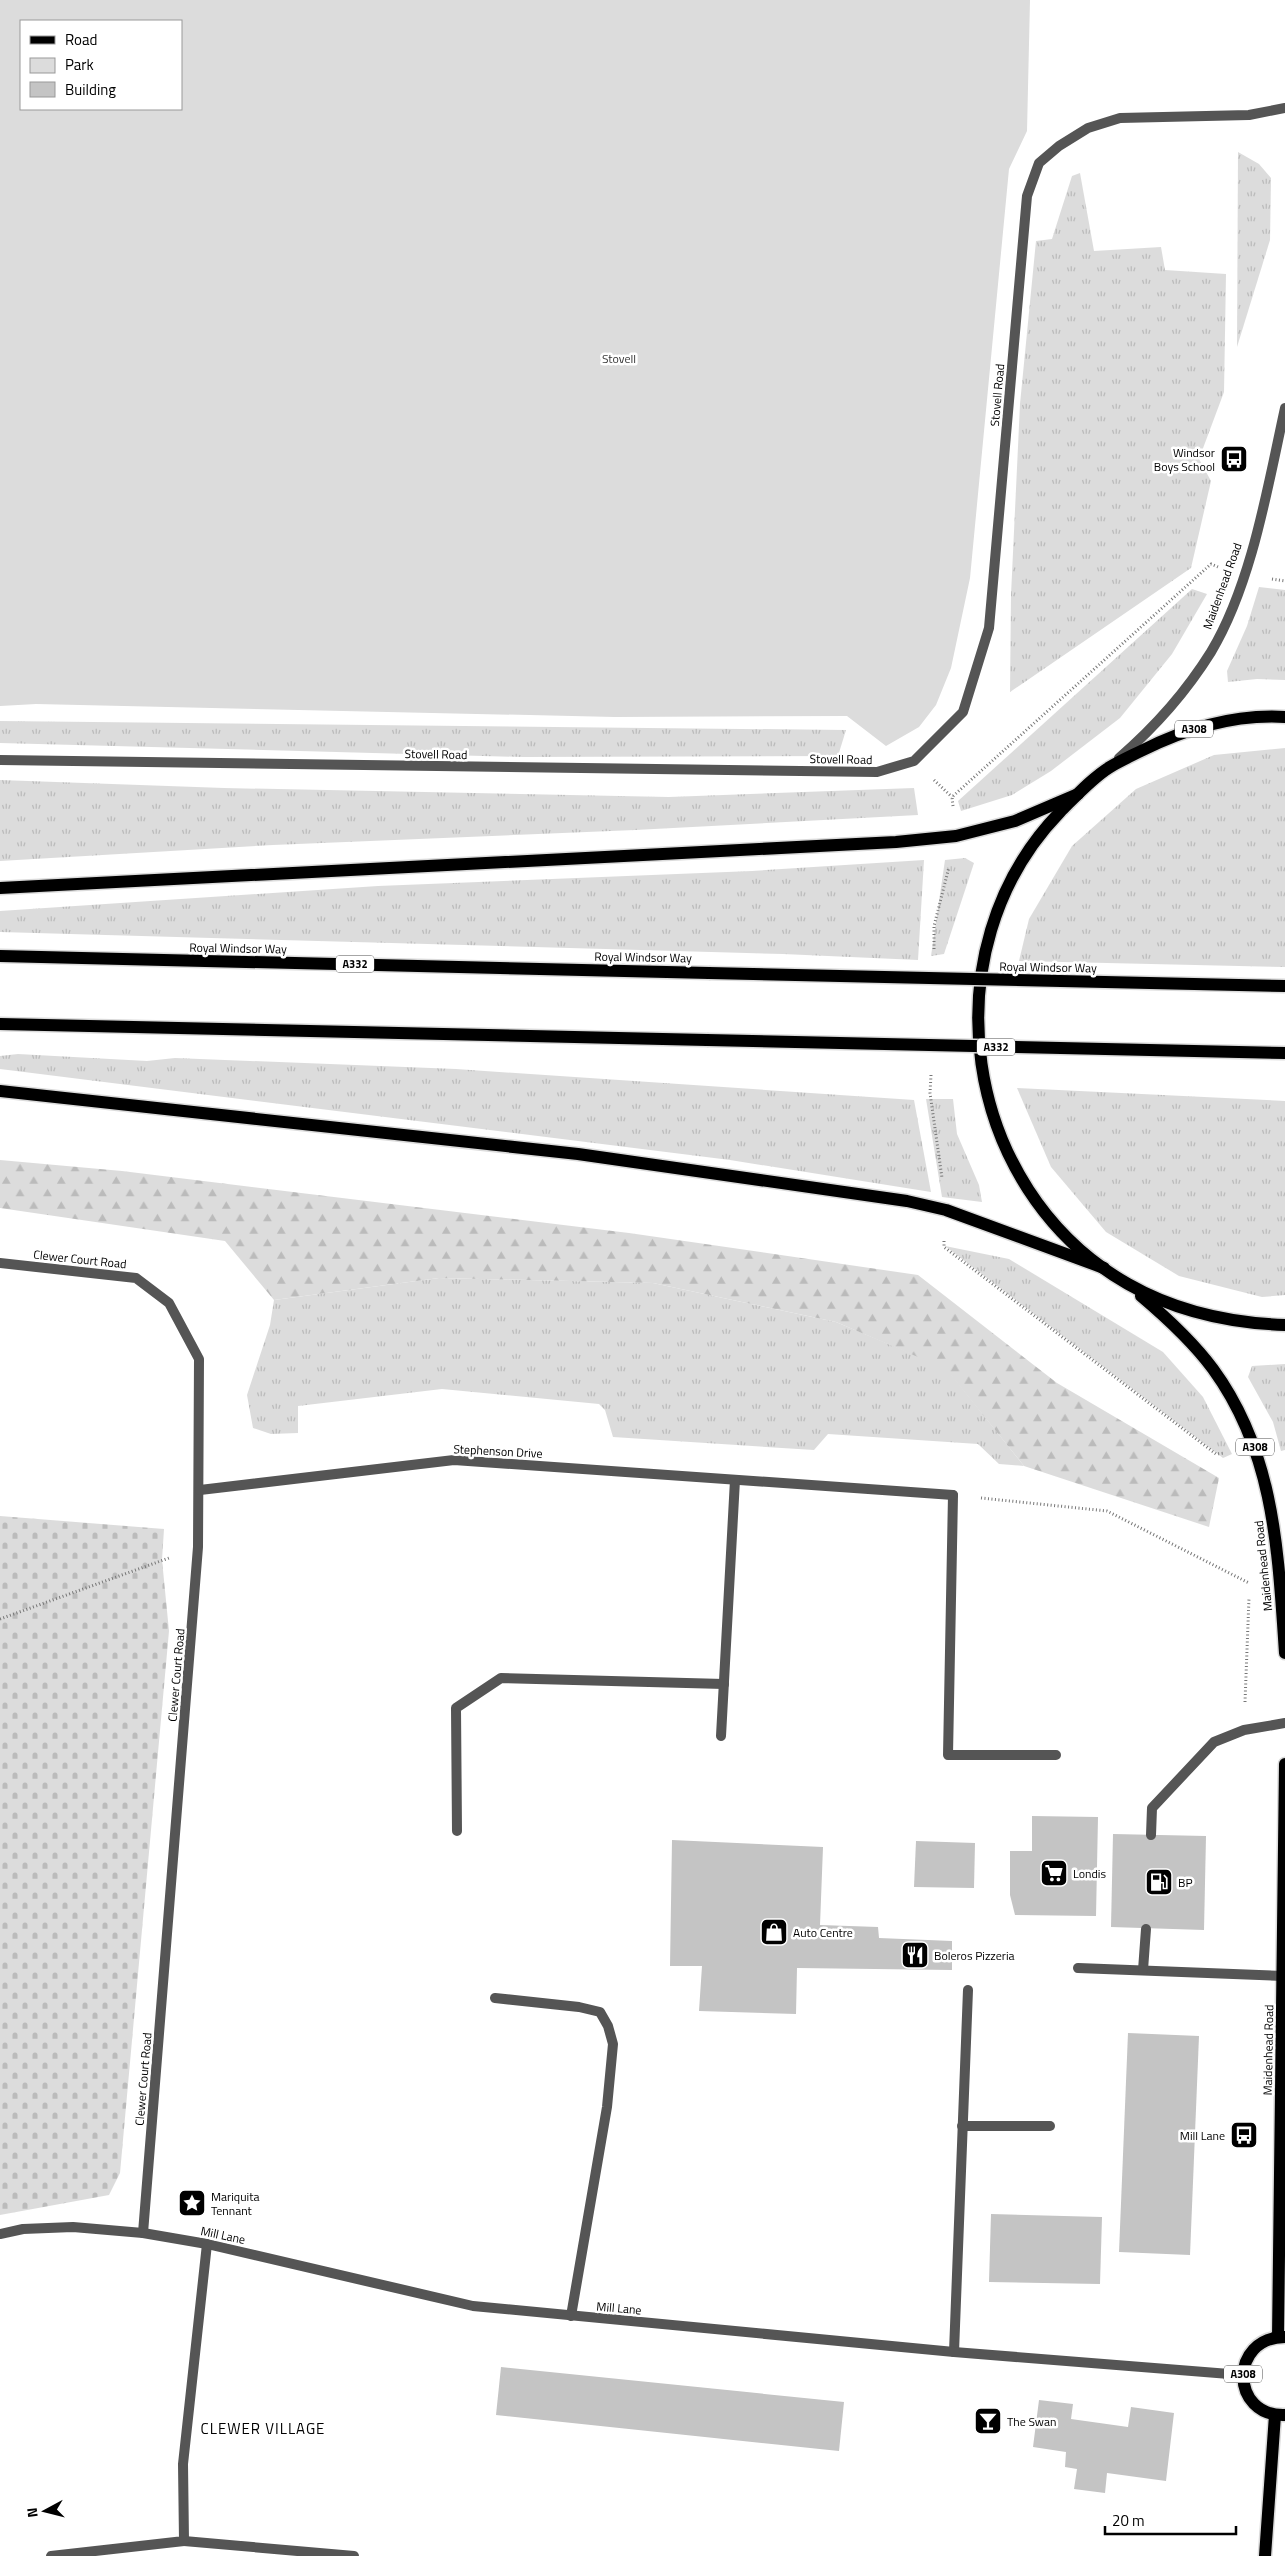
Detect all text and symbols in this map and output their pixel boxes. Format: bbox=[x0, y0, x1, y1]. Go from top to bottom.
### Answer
legend bbox=[20, 20, 182, 110]
text: Road bbox=[65, 28, 97, 51]
text: Park bbox=[65, 53, 94, 76]
text: Building bbox=[65, 78, 116, 101]
park label: Stovell bbox=[602, 349, 636, 368]
street label: Stovell Road bbox=[985, 363, 1009, 427]
place label: Windsor Boys School bbox=[1154, 443, 1215, 476]
bus stop icon: Windsor Boys School bbox=[1219, 444, 1249, 474]
street label: Maidenhead Road bbox=[1198, 540, 1246, 632]
road number: A308 bbox=[1175, 721, 1213, 738]
street label: Stovell Road bbox=[404, 744, 468, 764]
street label: Stovell Road bbox=[809, 749, 873, 769]
street label: Royal Windsor Way bbox=[189, 938, 287, 958]
street label: Royal Windsor Way bbox=[594, 947, 692, 967]
road number: A332 bbox=[336, 956, 374, 972]
street label: Royal Windsor Way bbox=[999, 957, 1097, 977]
road number: A332 bbox=[977, 1038, 1015, 1056]
street label: Clewer Court Road bbox=[33, 1245, 127, 1273]
road number: A308 bbox=[1236, 1438, 1274, 1455]
street label: Stephenson Drive bbox=[453, 1439, 543, 1463]
street label: Maidenhead Road bbox=[1249, 1520, 1277, 1612]
street label: Clewer Court Road bbox=[162, 1628, 190, 1722]
supermarket icon: Londis bbox=[1039, 1858, 1069, 1888]
place label: Londis bbox=[1073, 1864, 1106, 1883]
fuel station icon: BP bbox=[1144, 1867, 1174, 1897]
place label: BP bbox=[1178, 1873, 1193, 1892]
shop icon: Auto Centre bbox=[759, 1917, 789, 1947]
place label: Auto Centre bbox=[793, 1923, 853, 1942]
restaurant icon: Boleros Pizzeria bbox=[900, 1940, 930, 1970]
place label: Boleros Pizzeria bbox=[934, 1946, 1015, 1965]
street label: Maidenhead Road bbox=[1258, 2004, 1278, 2096]
street label: Clewer Court Road bbox=[129, 2032, 157, 2126]
bus stop icon: Mill Lane bbox=[1229, 2120, 1259, 2150]
place label: Mill Lane bbox=[1180, 2126, 1225, 2145]
place label: Mariquita Tennant bbox=[211, 2187, 259, 2220]
place icon: Mariquita Tennant bbox=[177, 2188, 207, 2218]
street label: Mill Lane bbox=[199, 2221, 247, 2249]
street label: Mill Lane bbox=[596, 2297, 642, 2319]
road number: A308 bbox=[1224, 2366, 1262, 2382]
bar icon: The Swan bbox=[973, 2406, 1003, 2436]
place label: The Swan bbox=[1007, 2412, 1056, 2431]
district label: CLEWER VILLAGE bbox=[201, 2417, 325, 2440]
north arrow bbox=[20, 2486, 70, 2536]
scale bar bbox=[1105, 2504, 1236, 2536]
text: N bbox=[21, 2507, 43, 2519]
text: 20 m bbox=[1112, 2509, 1145, 2532]

